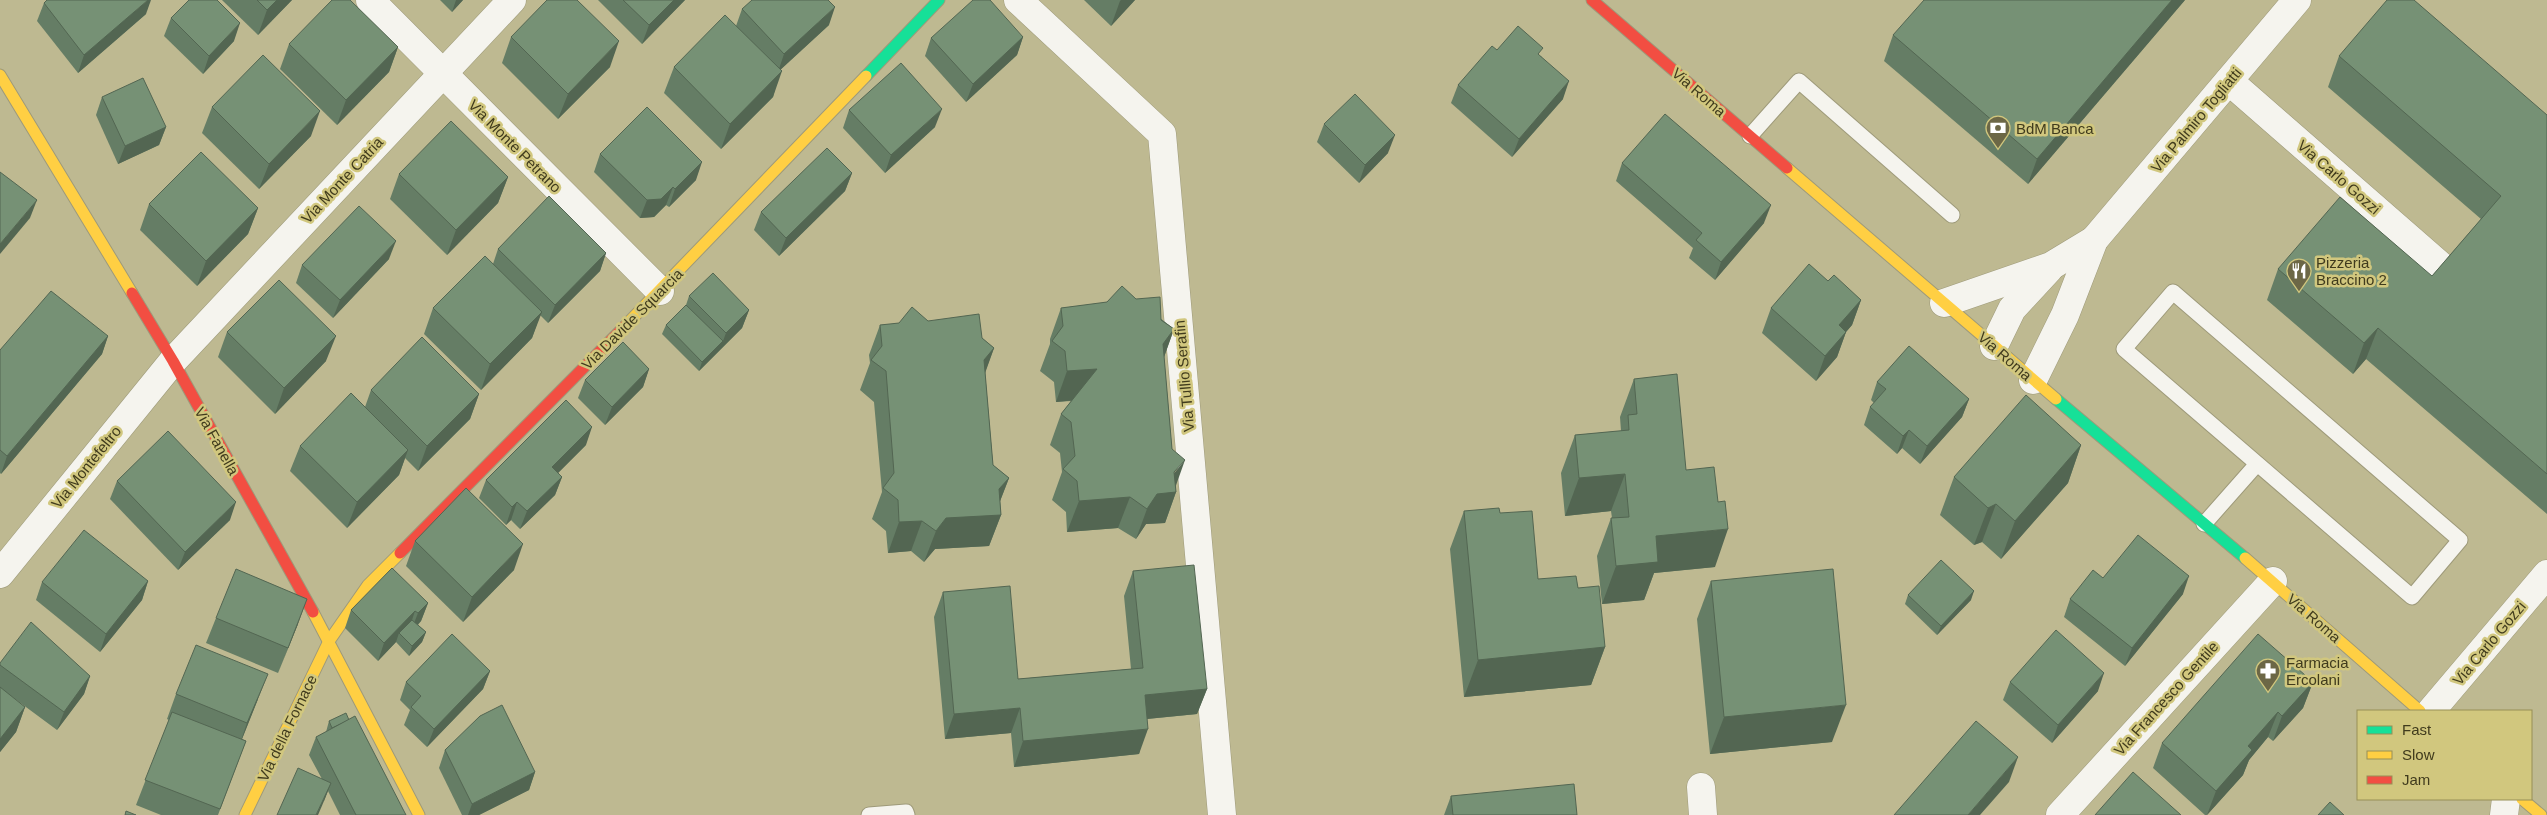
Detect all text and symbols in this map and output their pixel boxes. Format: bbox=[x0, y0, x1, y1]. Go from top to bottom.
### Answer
street label: Via Roma bbox=[1669, 64, 1730, 120]
street label: Via Palmiro Togliatti bbox=[2147, 64, 2245, 176]
street label: Via Monte Petrano bbox=[465, 96, 565, 196]
bank icon: BdM Banca bbox=[1985, 115, 2011, 149]
place label: BdM Banca bbox=[2016, 120, 2094, 137]
street label: Via Monte Catria bbox=[298, 133, 387, 227]
street label: Via Carlo Gozzi bbox=[2294, 136, 2384, 218]
place label: Pizzeria Braccino 2 bbox=[2316, 254, 2387, 288]
restaurant icon: Pizzeria Braccino 2 bbox=[2286, 258, 2312, 292]
street label: Via Davide Squarcia bbox=[578, 265, 686, 373]
street label: Via Tullio Serafin bbox=[1171, 319, 1197, 433]
street label: Via Roma bbox=[1975, 328, 2036, 384]
street label: Via Fanella bbox=[191, 404, 243, 478]
street label: Via Montefeltro bbox=[48, 423, 124, 511]
street label: Via Roma bbox=[2284, 590, 2345, 646]
street label: Via Carlo Gozzi bbox=[2449, 598, 2529, 688]
street label: Via Francesco Gentile bbox=[2110, 638, 2222, 758]
place label: Farmacia Ercolani bbox=[2286, 654, 2349, 688]
pharmacy icon: Farmacia Ercolani bbox=[2255, 658, 2281, 692]
street label: Via della Fornace bbox=[254, 672, 320, 784]
legend bbox=[2357, 710, 2532, 800]
text: Fast bbox=[2402, 721, 2432, 738]
text: Slow bbox=[2402, 746, 2435, 763]
text: Jam bbox=[2402, 771, 2430, 788]

